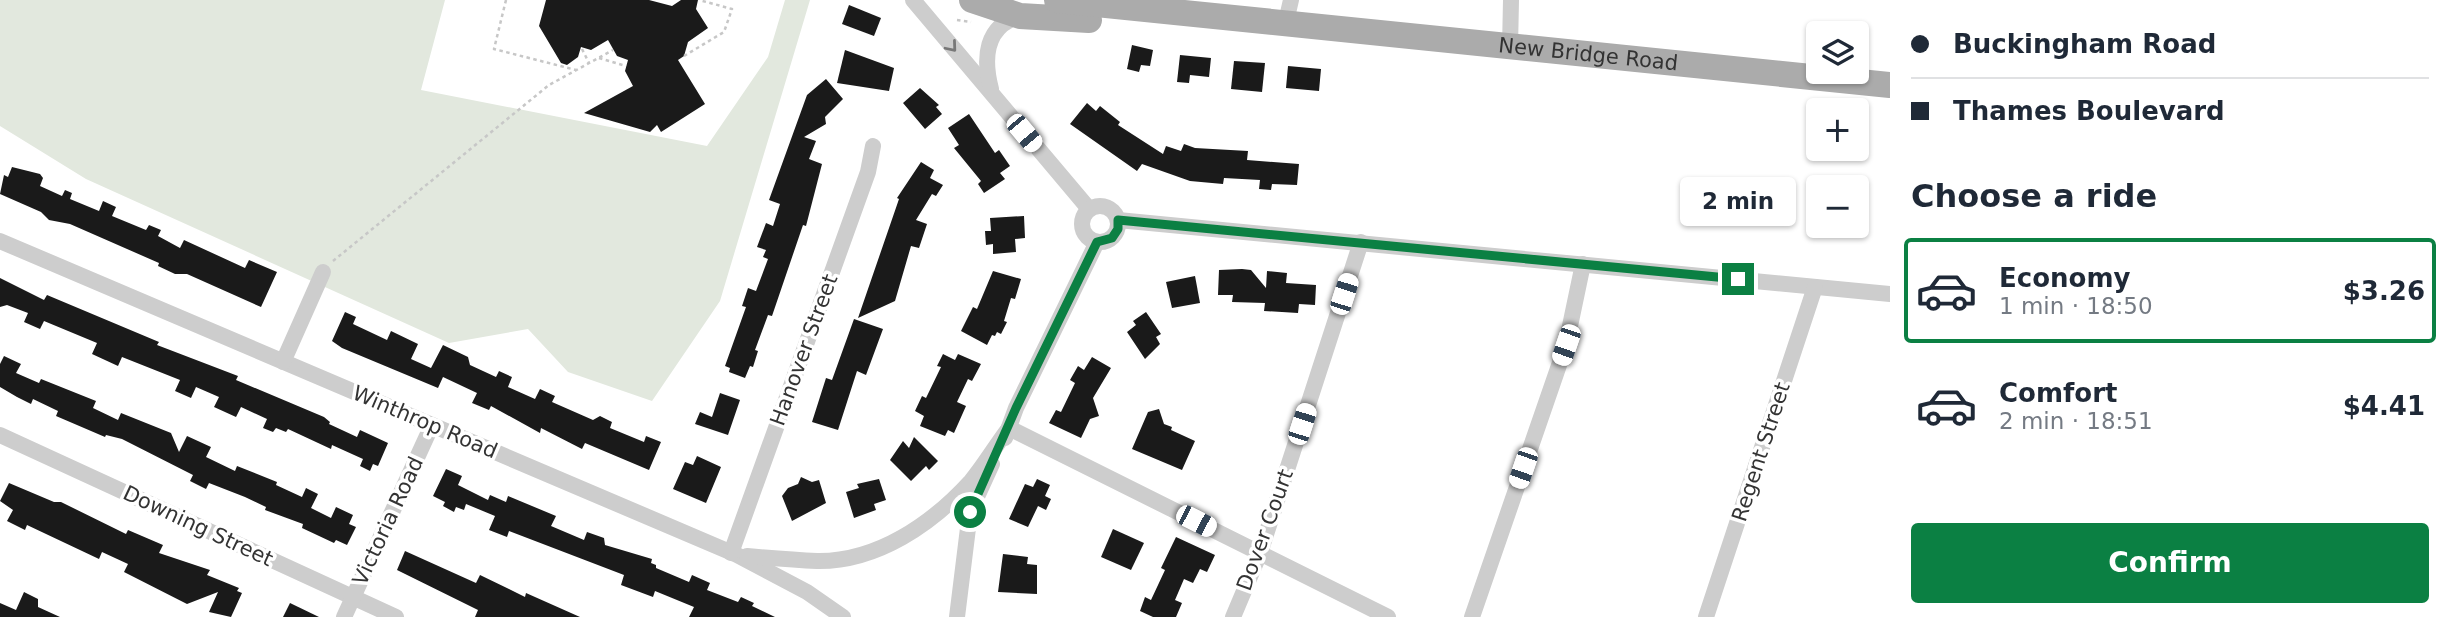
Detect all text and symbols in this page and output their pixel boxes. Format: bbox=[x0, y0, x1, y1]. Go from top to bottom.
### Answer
map controls bbox=[1806, 21, 1869, 238]
button: layers bbox=[1806, 21, 1869, 84]
text: Buckingham Road bbox=[1953, 29, 2216, 59]
street label: New Bridge Road bbox=[1497, 33, 1679, 75]
one-way arrow bbox=[944, 39, 956, 52]
text: Thames Boulevard bbox=[1953, 96, 2225, 126]
button: + bbox=[1806, 98, 1869, 161]
car bbox=[1003, 110, 1046, 156]
button: − bbox=[1806, 175, 1869, 238]
callout: 2 min bbox=[1680, 177, 1796, 226]
text: Choose a ride bbox=[1911, 177, 2157, 215]
text: 2 min bbox=[1702, 188, 1774, 214]
icon: car bbox=[1915, 259, 1978, 322]
route end bbox=[1722, 263, 1754, 295]
text: Economy bbox=[1999, 263, 2130, 293]
street label: Hanover Street bbox=[765, 271, 843, 429]
car bbox=[1328, 271, 1361, 317]
text: $3.26 bbox=[2343, 276, 2425, 306]
text: 1 min · 18:50 bbox=[1999, 293, 2153, 319]
car bbox=[1550, 322, 1583, 368]
icon: car bbox=[1915, 374, 1978, 437]
text: Comfort bbox=[1999, 378, 2117, 408]
street label: Regent Street bbox=[1727, 379, 1795, 525]
street label: Winthrop Road bbox=[349, 381, 501, 463]
text: $4.41 bbox=[2343, 391, 2425, 421]
car bbox=[1286, 401, 1319, 447]
text: 2 min · 18:51 bbox=[1999, 408, 2153, 434]
car bbox=[1507, 445, 1540, 491]
street label: Victoria Road bbox=[348, 453, 428, 589]
street label: Dover Court bbox=[1232, 466, 1298, 594]
street label: Downing Street bbox=[119, 481, 277, 571]
route start bbox=[954, 496, 986, 528]
car bbox=[1173, 502, 1220, 540]
button: Confirm bbox=[1911, 523, 2429, 603]

